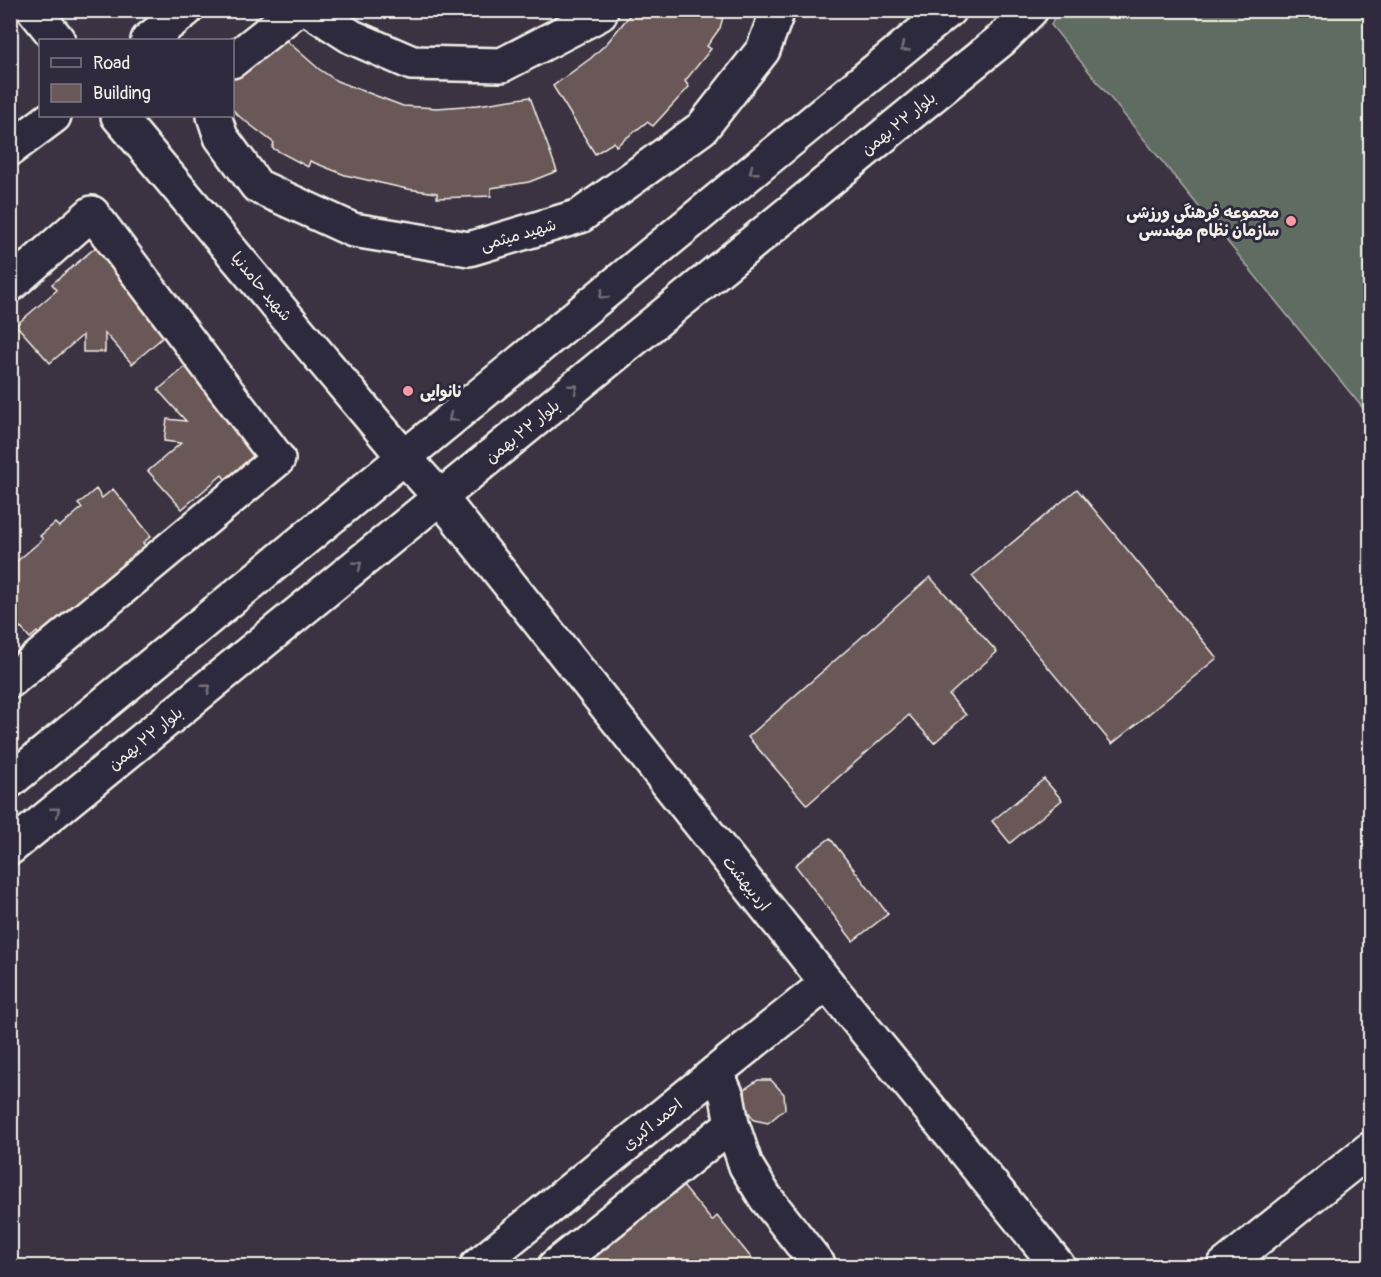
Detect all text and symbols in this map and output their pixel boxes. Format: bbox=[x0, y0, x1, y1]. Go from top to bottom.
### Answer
legend bbox=[39, 39, 234, 117]
one-way arrow bbox=[900, 40, 911, 51]
text: Road bbox=[93, 52, 130, 75]
text: Building bbox=[93, 82, 151, 105]
street label: بلوار ۲۲ بهمن bbox=[857, 88, 940, 160]
one-way arrow bbox=[749, 164, 760, 175]
place label: مجموعه فرهنگی ورزشی سازمان نظام مهندسی bbox=[1126, 203, 1279, 243]
marker: مجموعه فرهنگی ورزشی سازمان نظام مهندسی bbox=[1284, 214, 1298, 228]
street label: شهید میثمی bbox=[478, 215, 559, 255]
street label: شهید حامدنیا bbox=[226, 248, 296, 325]
one-way arrow bbox=[598, 287, 609, 298]
place label: نانوایی bbox=[420, 382, 463, 402]
marker: نانوایی bbox=[401, 384, 415, 398]
one-way arrow bbox=[567, 384, 578, 395]
street label: بلوار ۲۲ بهمن bbox=[481, 396, 564, 468]
one-way arrow bbox=[448, 411, 459, 422]
one-way arrow bbox=[351, 561, 362, 572]
one-way arrow bbox=[200, 684, 211, 695]
street label: بلوار ۲۲ بهمن bbox=[104, 703, 187, 775]
one-way arrow bbox=[49, 808, 60, 819]
street label: اردیبهشت bbox=[718, 852, 774, 915]
street label: احمد اکبری bbox=[619, 1095, 687, 1155]

